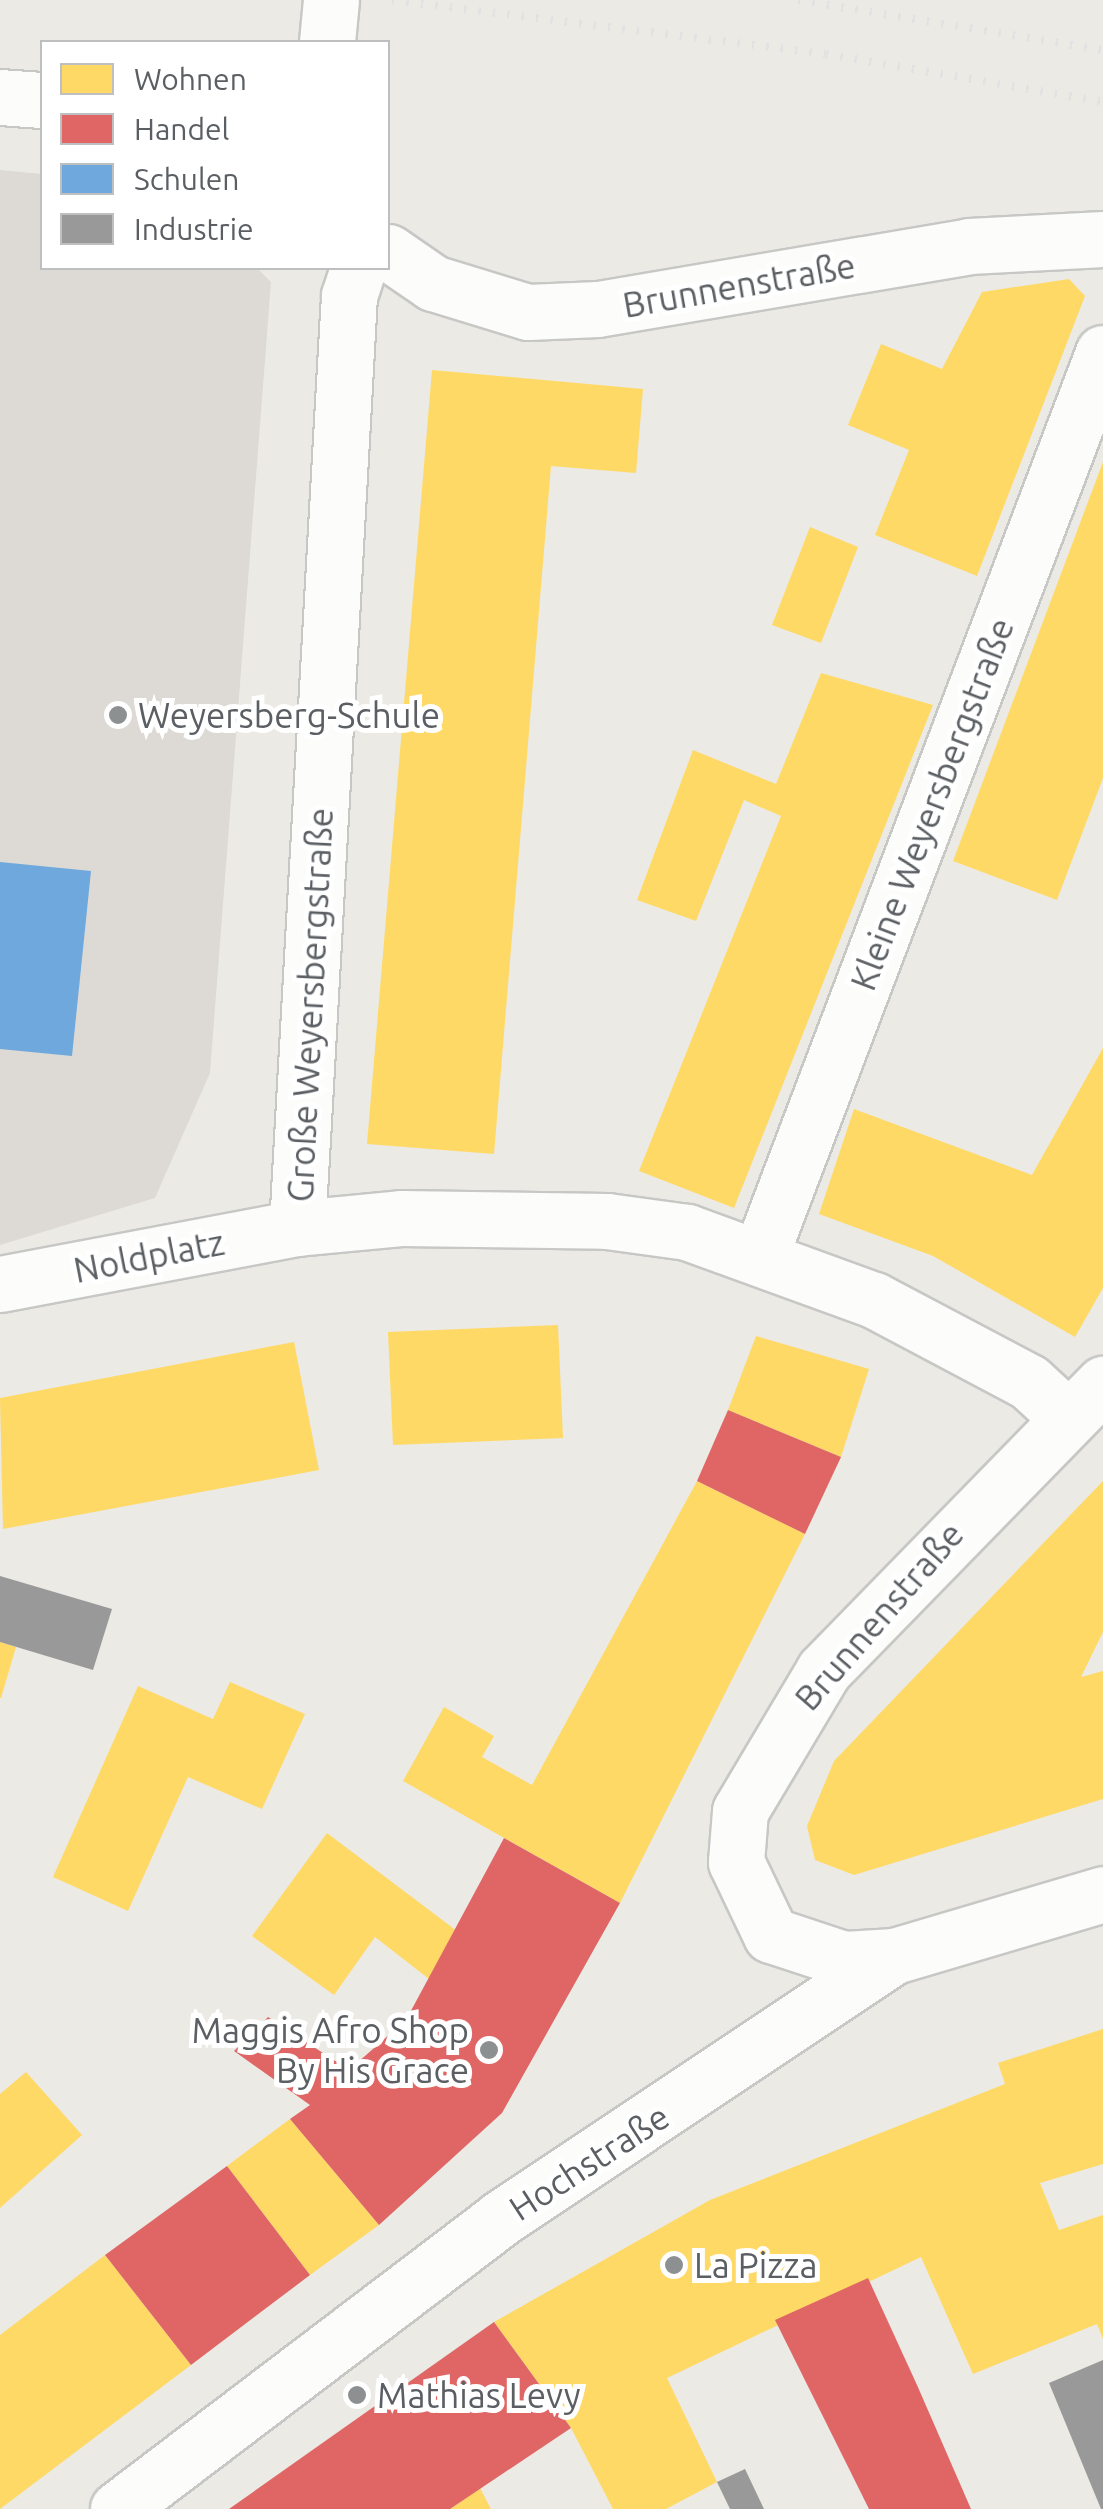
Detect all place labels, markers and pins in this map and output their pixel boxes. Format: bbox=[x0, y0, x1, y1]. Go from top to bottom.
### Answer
place label: Weyersberg-Schule bbox=[138, 694, 440, 736]
marker: Weyersberg-Schule bbox=[107, 704, 129, 726]
place label: Maggis Afro Shop By His Grace bbox=[192, 2009, 469, 2091]
marker: Maggis Afro Shop By His Grace bbox=[478, 2039, 500, 2061]
place label: La Pizza bbox=[694, 2244, 817, 2286]
marker: La Pizza bbox=[663, 2254, 685, 2276]
place label: Mathias Levy bbox=[377, 2374, 581, 2416]
marker: Mathias Levy bbox=[346, 2384, 368, 2406]

